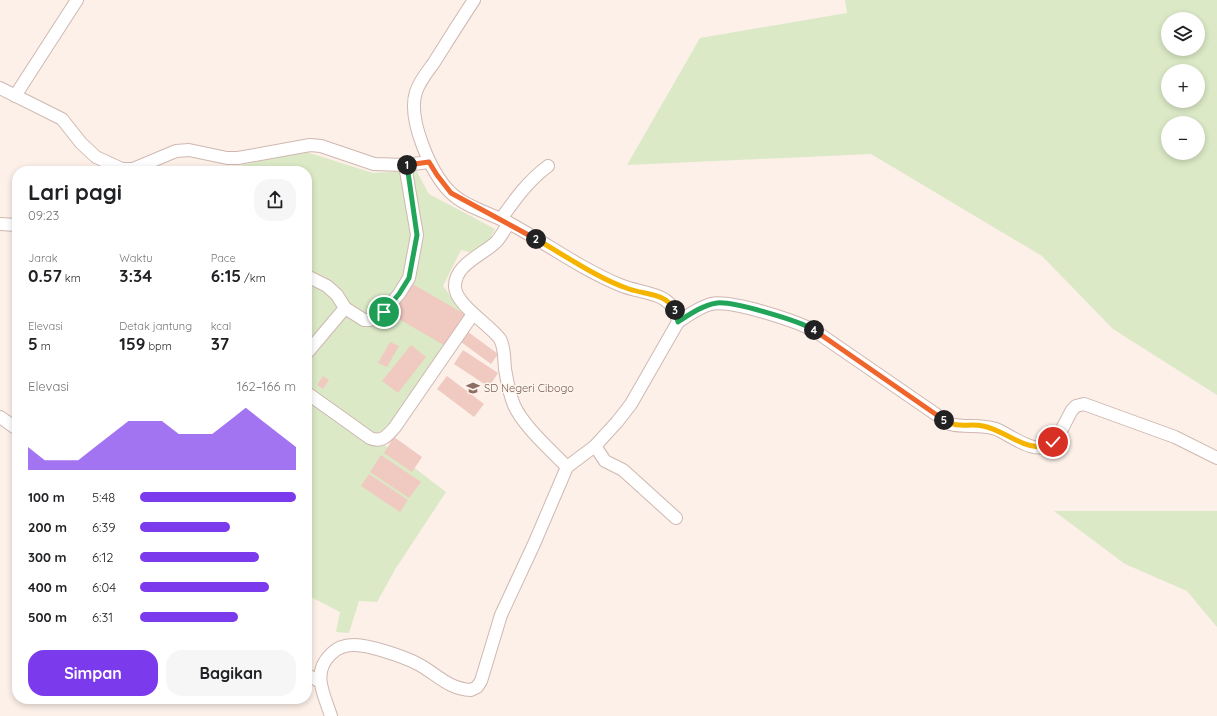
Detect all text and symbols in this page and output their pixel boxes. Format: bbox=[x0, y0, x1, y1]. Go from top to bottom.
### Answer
map controls bbox=[1161, 12, 1205, 160]
button: layers bbox=[1161, 12, 1205, 56]
button: + bbox=[1161, 64, 1205, 108]
button: − bbox=[1161, 116, 1205, 160]
pin: 1 bbox=[397, 155, 417, 175]
text: 1 bbox=[405, 158, 409, 172]
text: Lari pagi bbox=[28, 178, 122, 206]
button: share bbox=[254, 179, 296, 221]
text: 09:23 bbox=[28, 207, 59, 223]
pin: 2 bbox=[526, 229, 546, 249]
text: 2 bbox=[533, 232, 539, 246]
text: Jarak bbox=[28, 251, 58, 265]
text: Waktu bbox=[119, 251, 152, 265]
text: Pace bbox=[211, 251, 236, 265]
text: 0.57 bbox=[28, 265, 62, 286]
text: 3:34 bbox=[119, 265, 152, 286]
text: 6:15 bbox=[211, 265, 241, 286]
text: km bbox=[62, 271, 81, 285]
text: /km bbox=[241, 271, 266, 285]
pin bbox=[367, 295, 401, 329]
pin: 3 bbox=[665, 300, 685, 320]
icon: arrive bbox=[373, 301, 395, 323]
text: 3 bbox=[672, 303, 678, 317]
text: Elevasi bbox=[28, 319, 63, 333]
text: Detak jantung bbox=[119, 319, 192, 333]
text: kcal bbox=[211, 319, 231, 333]
pin: 4 bbox=[804, 320, 824, 340]
text: 4 bbox=[811, 323, 817, 337]
text: 5 bbox=[28, 333, 38, 354]
text: 159 bbox=[119, 333, 145, 354]
text: 37 bbox=[211, 333, 229, 354]
text: m bbox=[38, 339, 51, 353]
text: bpm bbox=[145, 339, 172, 353]
text: Elevasi bbox=[28, 378, 69, 394]
text: 162–166 m bbox=[237, 378, 296, 394]
school or university icon: SD Negeri Cibogo bbox=[465, 380, 481, 396]
place label: SD Negeri Cibogo bbox=[484, 381, 574, 395]
pin: 5 bbox=[934, 410, 954, 430]
text: 5 bbox=[941, 413, 947, 427]
pin bbox=[1036, 425, 1070, 459]
icon: check bbox=[1042, 431, 1064, 453]
text: 100 m bbox=[28, 489, 65, 505]
text: 5:48 bbox=[92, 489, 115, 505]
text: 200 m bbox=[28, 519, 67, 535]
text: 6:39 bbox=[92, 519, 116, 535]
text: 300 m bbox=[28, 549, 67, 565]
text: 6:12 bbox=[92, 549, 113, 565]
text: 400 m bbox=[28, 579, 67, 595]
text: 6:04 bbox=[92, 579, 116, 595]
text: 500 m bbox=[28, 609, 67, 625]
text: 6:31 bbox=[92, 609, 113, 625]
button: Simpan bbox=[28, 650, 158, 696]
button: Bagikan bbox=[166, 650, 296, 696]

